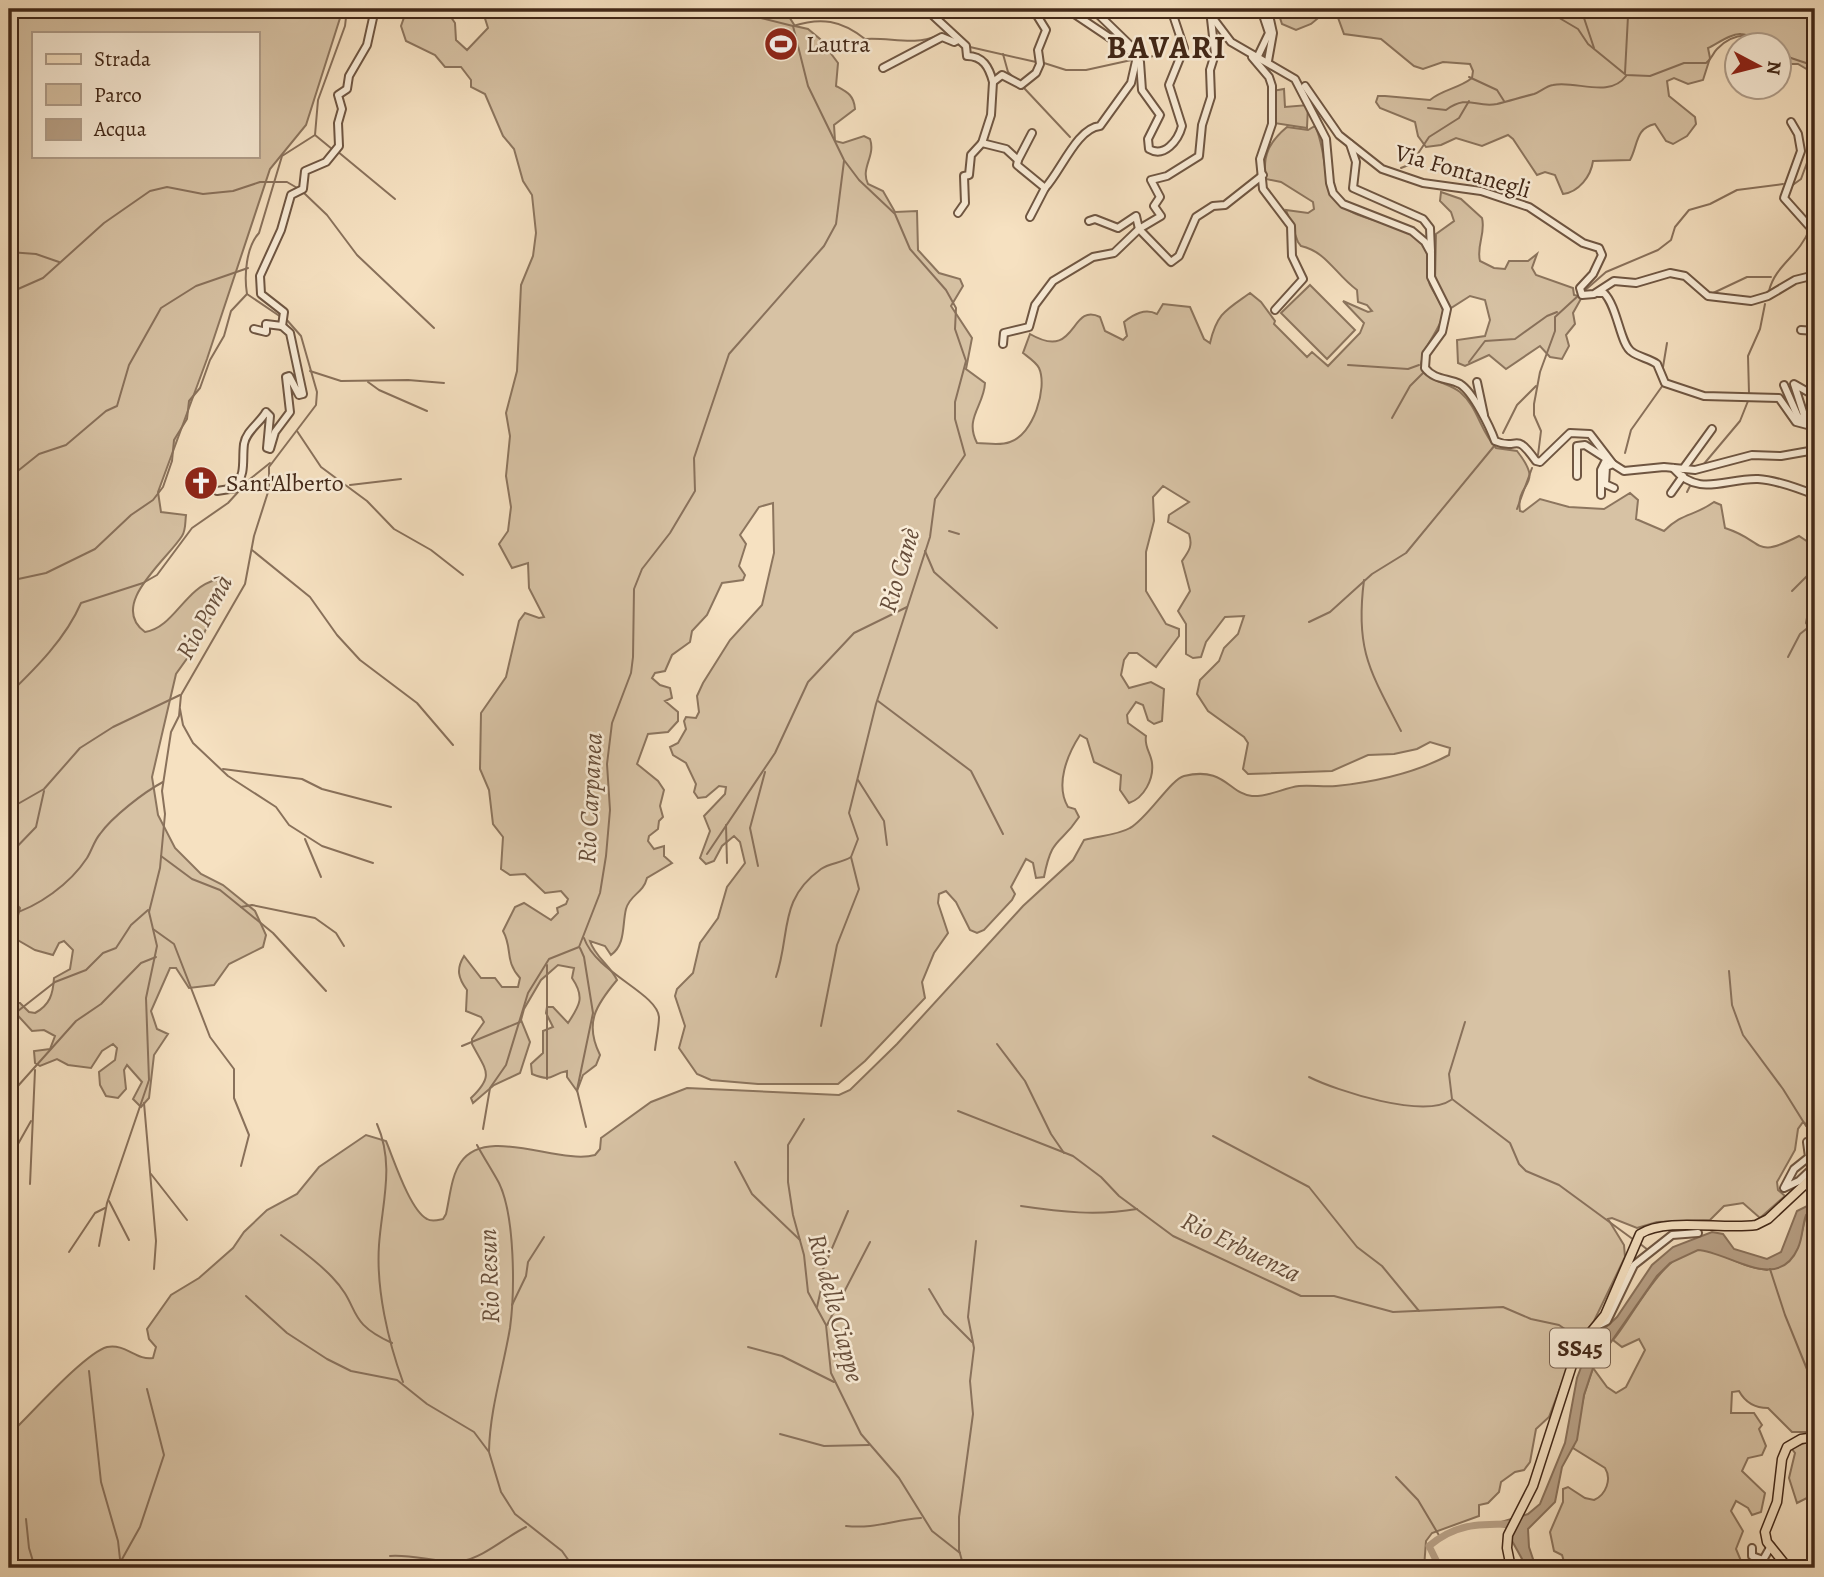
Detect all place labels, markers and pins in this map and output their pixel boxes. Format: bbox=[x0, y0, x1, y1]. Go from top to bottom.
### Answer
sports icon: Lautra bbox=[762, 25, 800, 63]
place label: Lautra bbox=[806, 28, 871, 60]
church icon: Sant'Alberto bbox=[182, 464, 220, 502]
place label: Sant'Alberto bbox=[226, 467, 344, 499]

